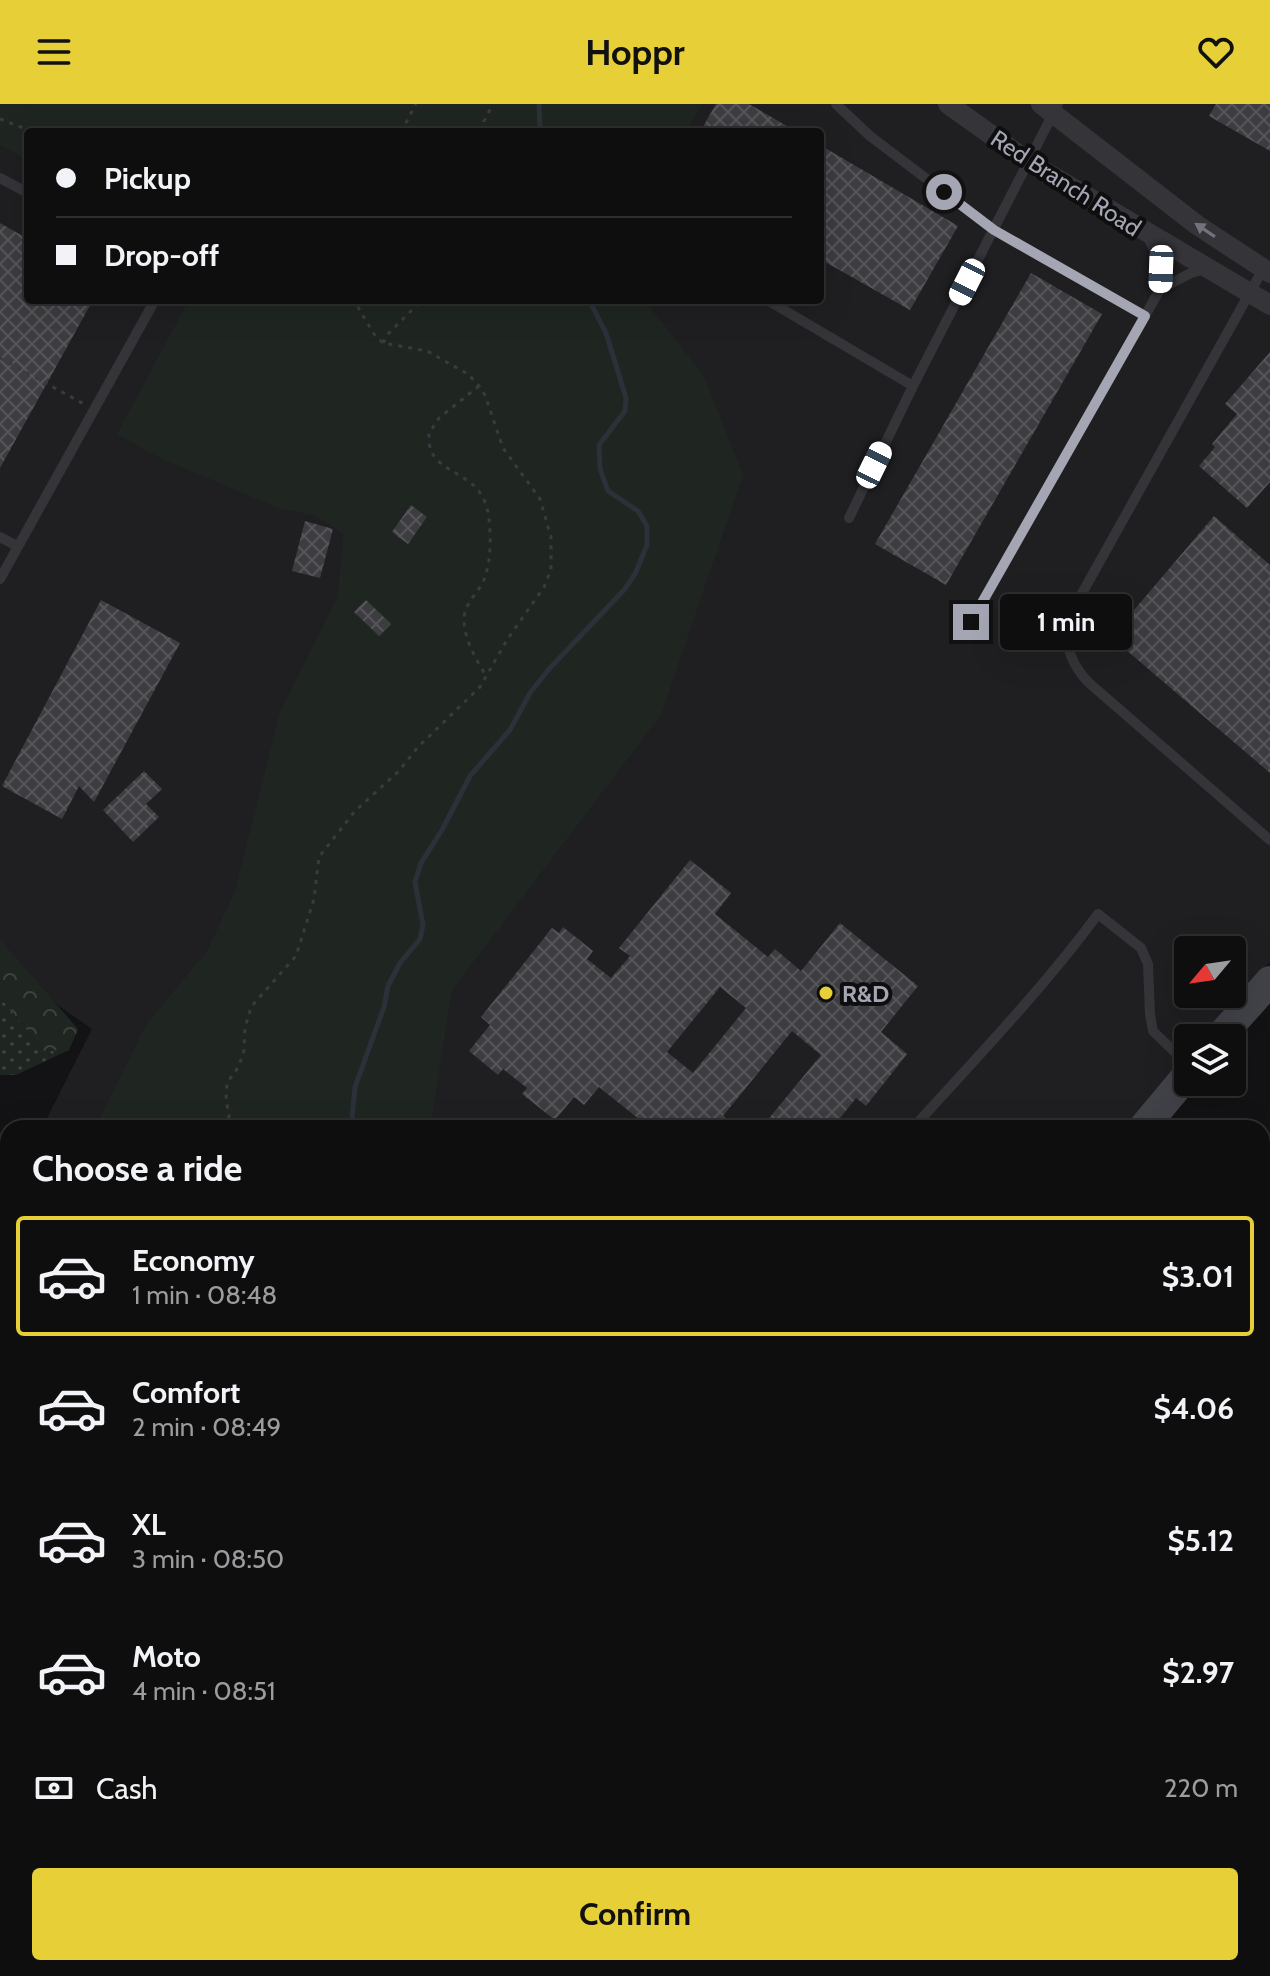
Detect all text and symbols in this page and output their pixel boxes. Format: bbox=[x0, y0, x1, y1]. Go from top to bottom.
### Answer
icon: menu bbox=[32, 30, 76, 74]
text: Hoppr bbox=[585, 30, 685, 74]
icon: heart bbox=[1194, 30, 1238, 74]
street label: Red Branch Road bbox=[986, 124, 1146, 242]
text: Pickup bbox=[104, 160, 191, 197]
route start bbox=[926, 174, 962, 210]
one-way arrow bbox=[1194, 223, 1216, 238]
text: Drop-off bbox=[104, 237, 219, 274]
car bbox=[1148, 245, 1174, 293]
car bbox=[945, 255, 989, 309]
car bbox=[853, 438, 895, 492]
callout: 1 min bbox=[999, 594, 1131, 650]
route end bbox=[953, 604, 989, 640]
text: 1 min bbox=[1037, 606, 1095, 638]
north arrow bbox=[1174, 936, 1246, 1008]
map controls bbox=[1174, 936, 1246, 1096]
place label: R&D bbox=[842, 979, 889, 1008]
marker: R&D bbox=[817, 984, 835, 1002]
button: layers bbox=[1174, 1024, 1246, 1096]
text: Choose a ride bbox=[32, 1146, 242, 1190]
icon: car bbox=[36, 1240, 108, 1312]
text: Economy bbox=[132, 1242, 255, 1279]
text: $3.01 bbox=[1162, 1258, 1234, 1295]
text: 1 min · 08:48 bbox=[132, 1279, 277, 1311]
icon: car bbox=[36, 1372, 108, 1444]
text: Comfort bbox=[132, 1374, 240, 1411]
text: $4.06 bbox=[1154, 1390, 1234, 1427]
text: 2 min · 08:49 bbox=[132, 1411, 281, 1443]
icon: car bbox=[36, 1504, 108, 1576]
text: XL bbox=[132, 1506, 166, 1543]
text: $5.12 bbox=[1167, 1522, 1234, 1559]
text: 3 min · 08:50 bbox=[132, 1543, 284, 1575]
icon: car bbox=[36, 1636, 108, 1708]
text: Moto bbox=[132, 1638, 201, 1675]
text: $2.97 bbox=[1162, 1654, 1234, 1691]
text: 4 min · 08:51 bbox=[132, 1675, 275, 1707]
icon: cash bbox=[32, 1766, 76, 1810]
text: Cash bbox=[96, 1770, 158, 1807]
text: 220 m bbox=[1164, 1772, 1238, 1804]
button: Confirm bbox=[32, 1868, 1238, 1960]

